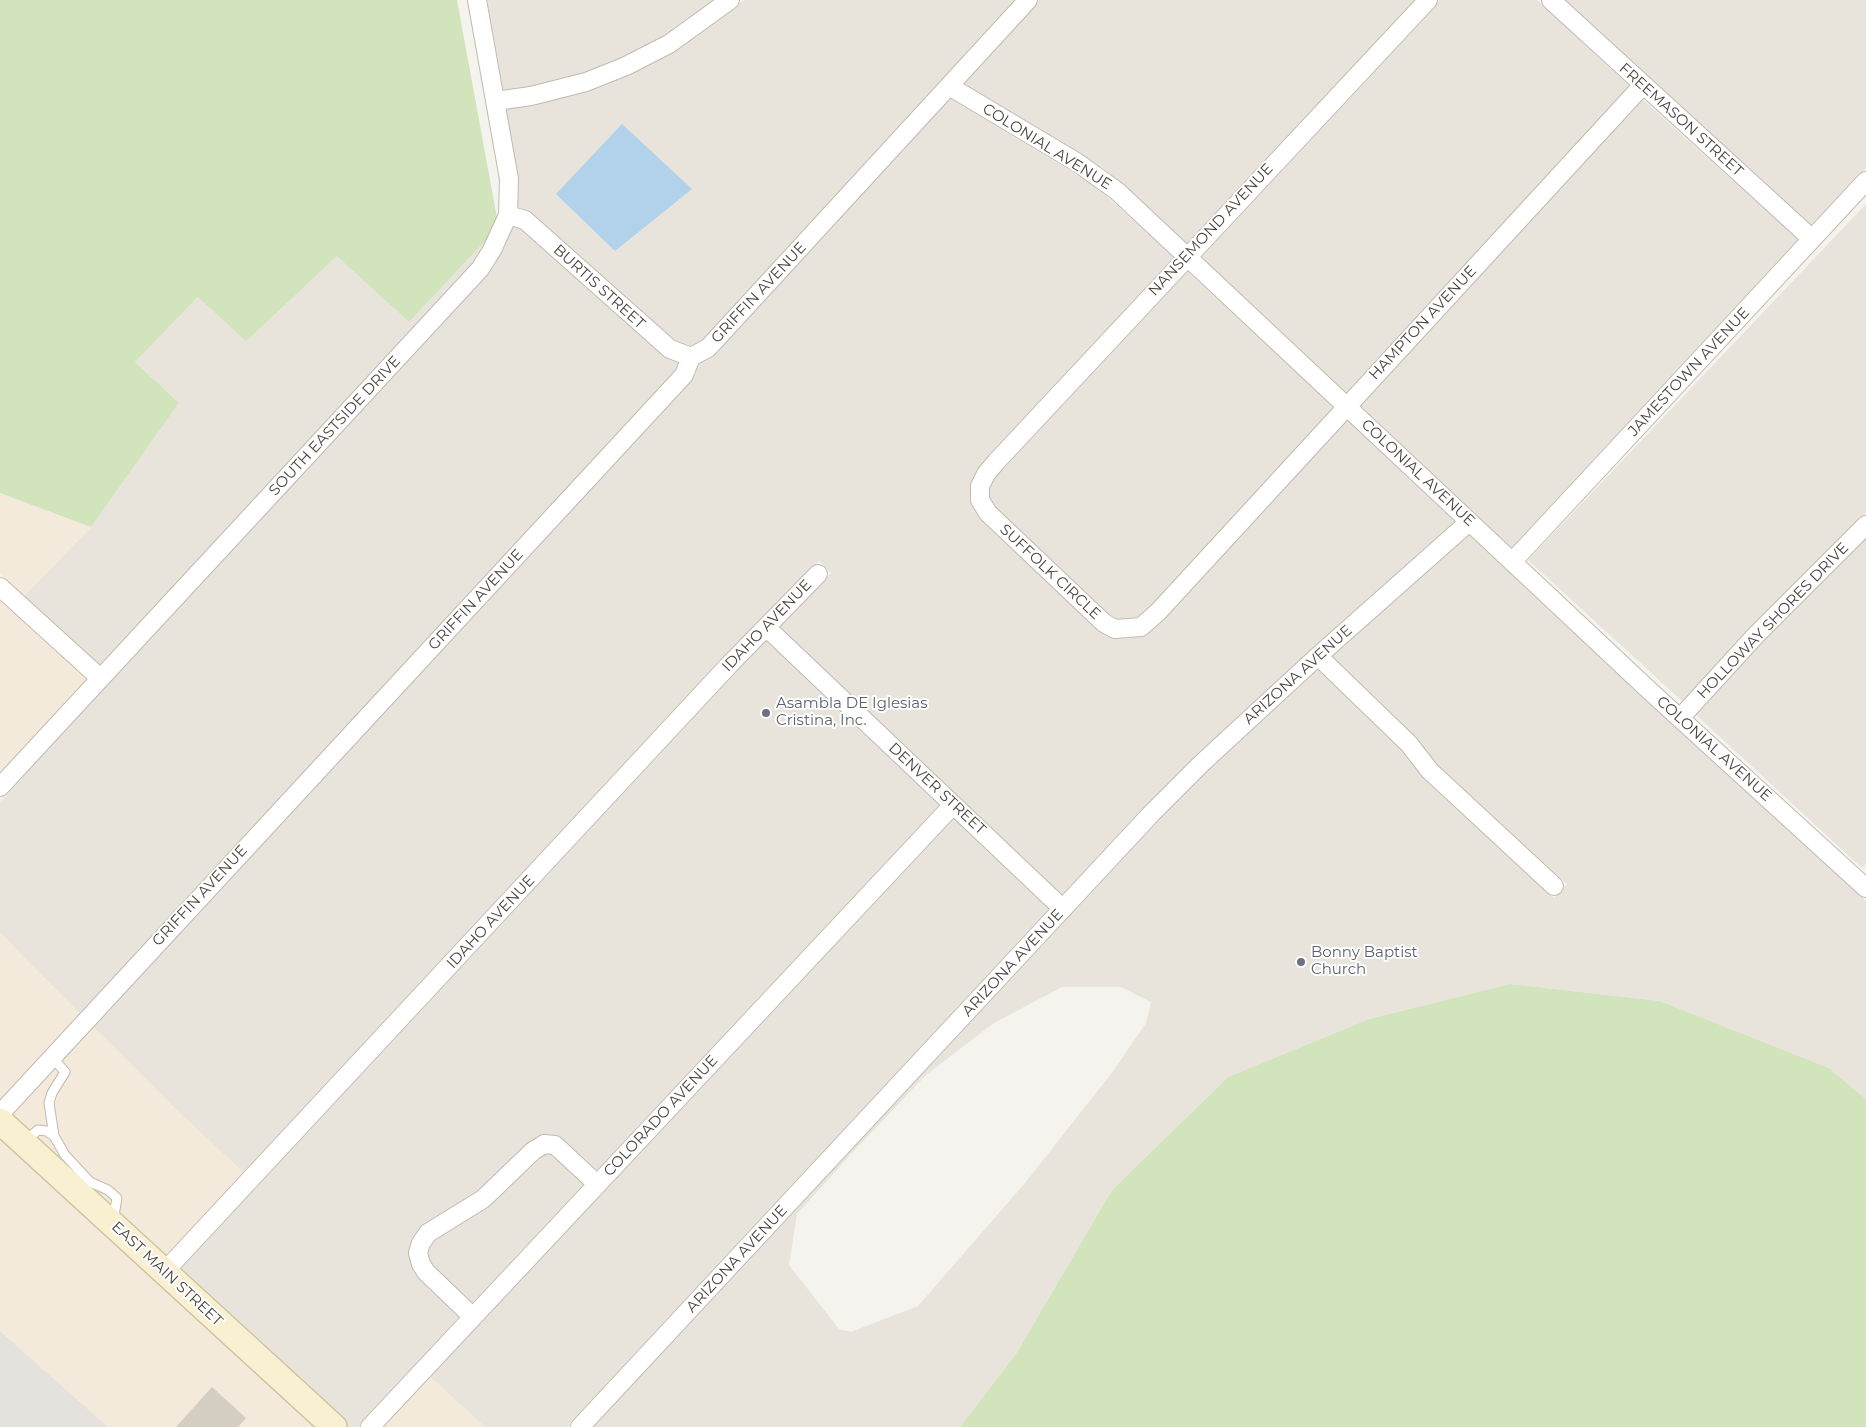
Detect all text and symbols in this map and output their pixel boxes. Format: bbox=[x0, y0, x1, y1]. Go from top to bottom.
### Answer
street label: FREEMASON STREET bbox=[1615, 60, 1747, 180]
street label: COLONIAL AVENUE bbox=[979, 100, 1115, 194]
street label: NANSEMOND AVENUE bbox=[1145, 160, 1277, 300]
street label: GRIFFIN AVENUE bbox=[708, 239, 810, 347]
street label: BURTIS STREET bbox=[549, 241, 649, 333]
street label: HAMPTON AVENUE bbox=[1366, 262, 1480, 384]
street label: JAMESTOWN AVENUE bbox=[1625, 304, 1753, 440]
street label: SOUTH EASTSIDE DRIVE bbox=[266, 352, 404, 500]
street label: COLONIAL AVENUE bbox=[1357, 416, 1479, 530]
street label: SUFFOLK CIRCLE bbox=[996, 521, 1104, 623]
street label: HOLLOWAY SHORES DRIVE bbox=[1694, 539, 1852, 703]
street label: GRIFFIN AVENUE bbox=[425, 546, 527, 654]
street label: IDAHO AVENUE bbox=[719, 576, 815, 676]
street label: ARIZONA AVENUE bbox=[1240, 622, 1356, 728]
street label: COLONIAL AVENUE bbox=[1653, 693, 1775, 805]
place label: Asambla DE Iglesias Cristina, Inc. bbox=[776, 695, 928, 730]
marker: Asambla DE Iglesias Cristina, Inc. bbox=[760, 707, 772, 719]
street label: DENVER STREET bbox=[885, 739, 989, 839]
street label: GRIFFIN AVENUE bbox=[149, 842, 251, 950]
street label: IDAHO AVENUE bbox=[443, 872, 539, 972]
street label: ARIZONA AVENUE bbox=[959, 906, 1067, 1020]
place label: Bonny Baptist Church bbox=[1311, 944, 1418, 979]
marker: Bonny Baptist Church bbox=[1295, 956, 1307, 968]
street label: COLORADO AVENUE bbox=[600, 1052, 722, 1180]
street label: ARIZONA AVENUE bbox=[683, 1202, 791, 1316]
street label: EAST MAIN STREET bbox=[108, 1218, 226, 1330]

